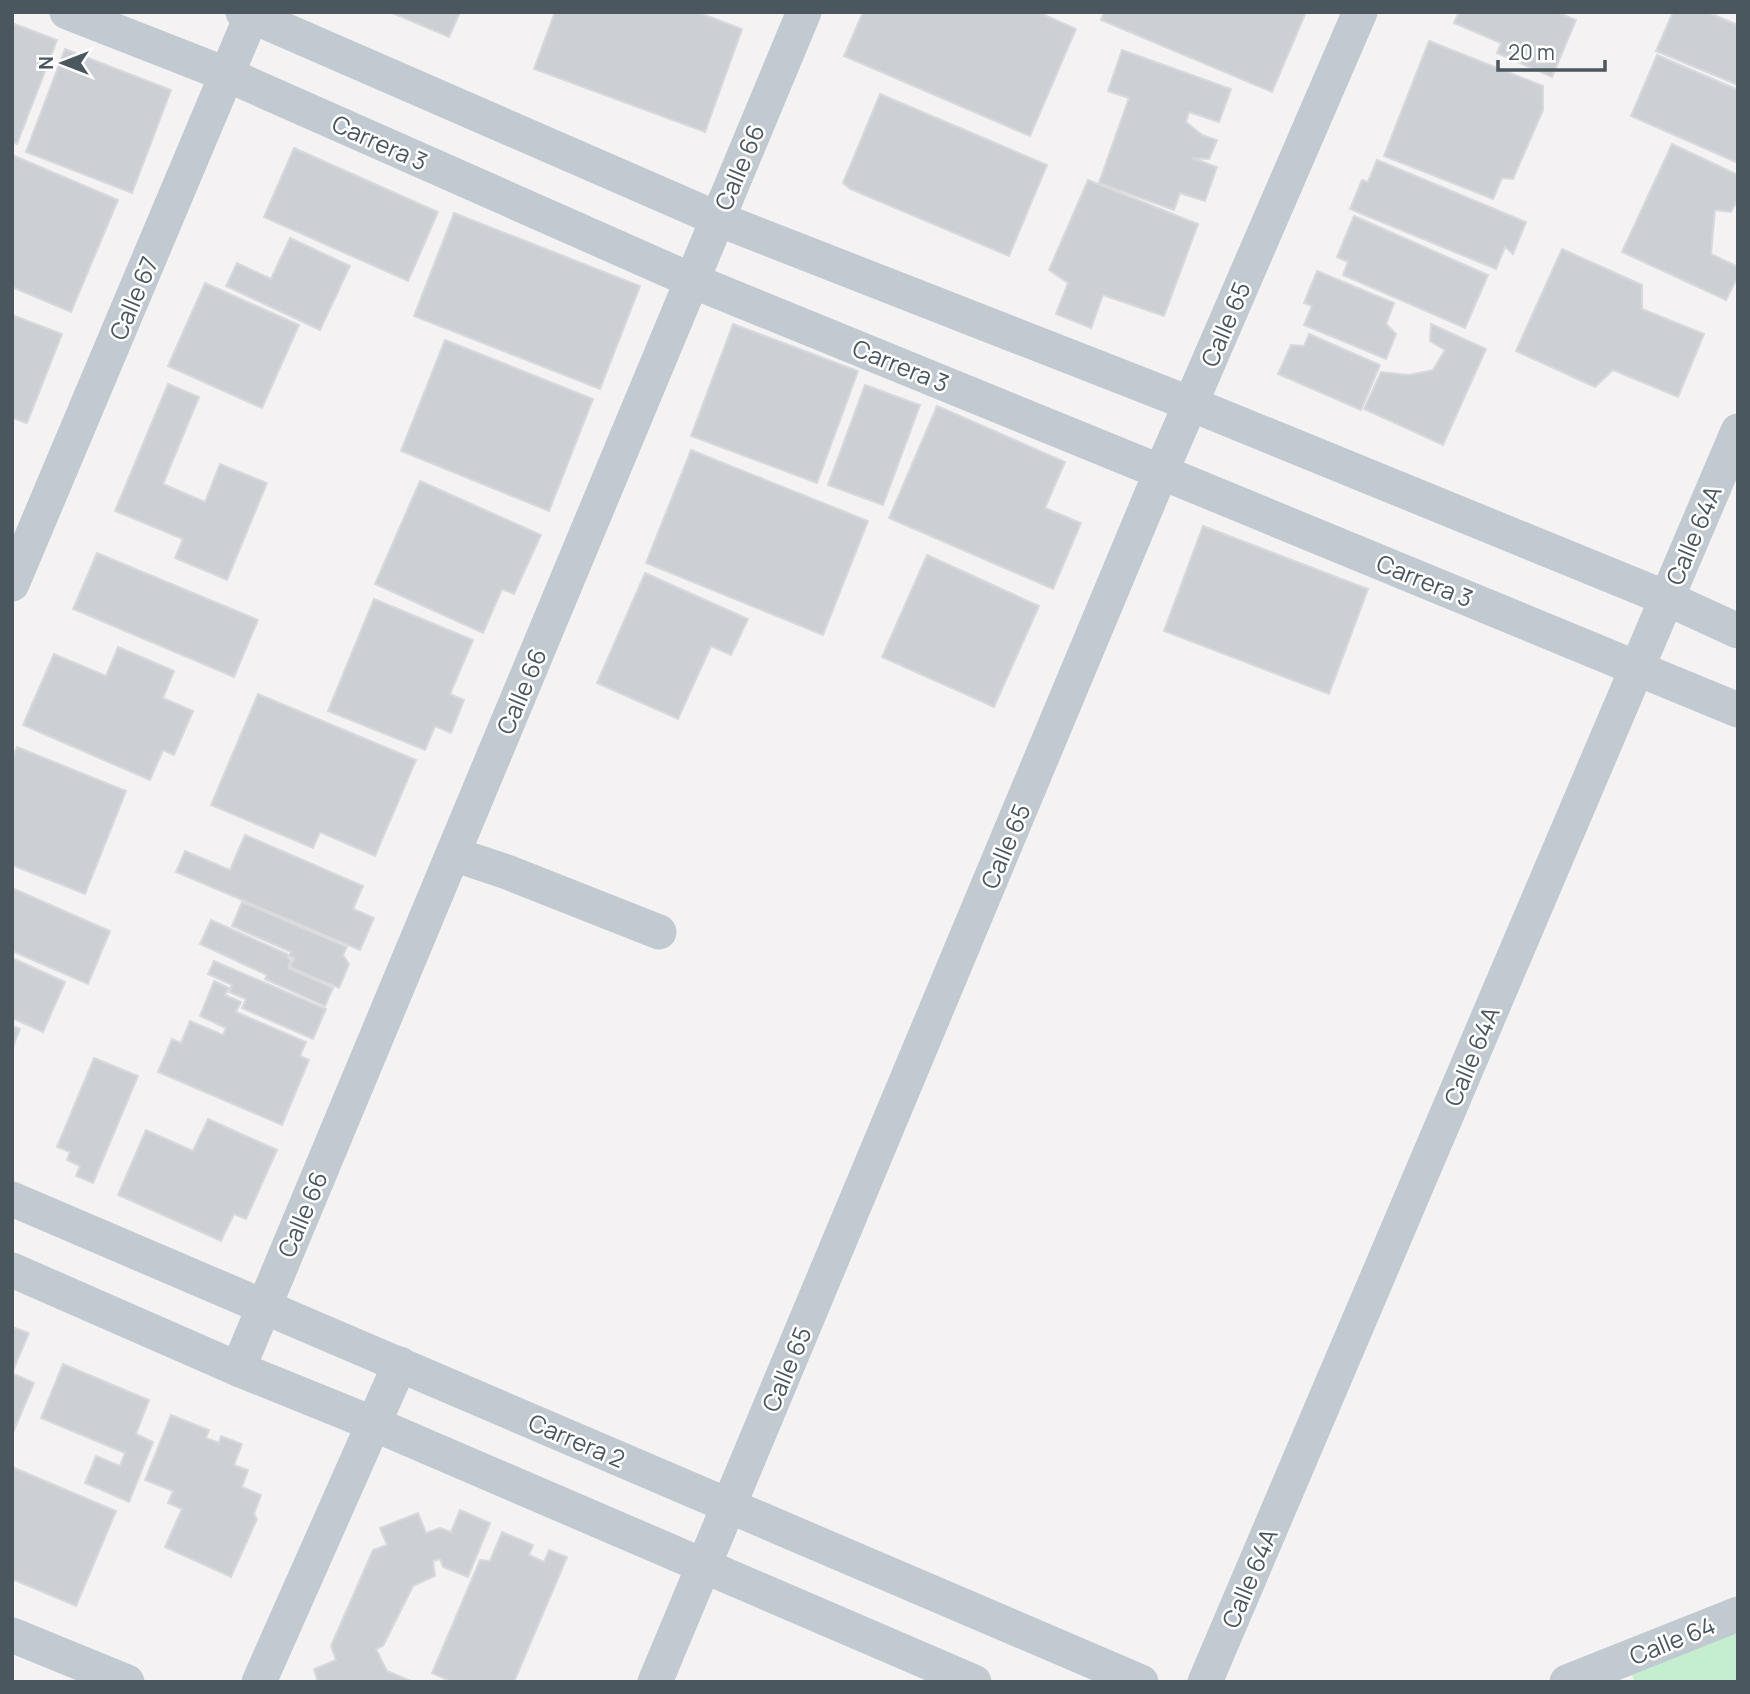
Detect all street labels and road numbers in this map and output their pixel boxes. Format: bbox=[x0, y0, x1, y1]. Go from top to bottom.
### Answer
street label: Carrera 3 bbox=[327, 106, 433, 178]
street label: Calle 66 bbox=[706, 119, 772, 215]
street label: Calle 67 bbox=[101, 251, 165, 345]
street label: Calle 65 bbox=[1192, 276, 1258, 372]
street label: Carrera 3 bbox=[848, 331, 954, 399]
street label: Calle 64A bbox=[1657, 480, 1729, 590]
street label: Carrera 3 bbox=[1372, 546, 1478, 614]
street label: Calle 66 bbox=[488, 643, 554, 739]
street label: Calle 65 bbox=[972, 798, 1038, 894]
street label: Calle 64A bbox=[1435, 1001, 1507, 1111]
street label: Calle 66 bbox=[269, 1166, 335, 1262]
street label: Calle 65 bbox=[753, 1321, 819, 1417]
street label: Carrera 2 bbox=[524, 1405, 630, 1475]
street label: Calle 64A bbox=[1213, 1523, 1285, 1633]
street label: Calle 64 bbox=[1624, 1608, 1720, 1672]

